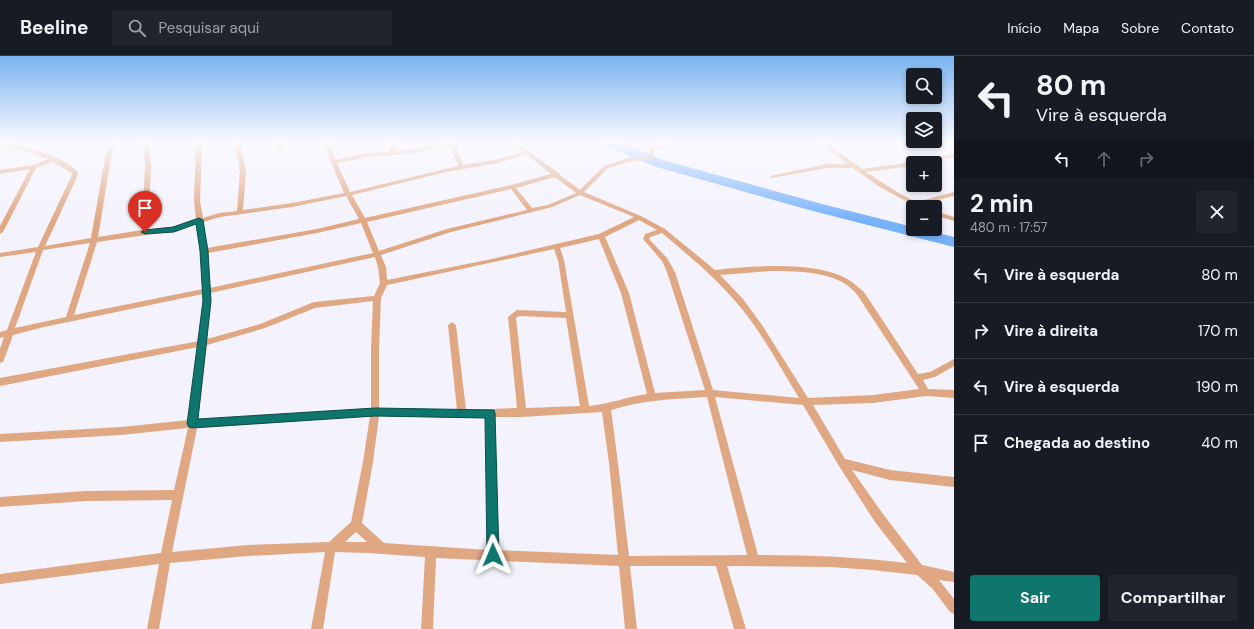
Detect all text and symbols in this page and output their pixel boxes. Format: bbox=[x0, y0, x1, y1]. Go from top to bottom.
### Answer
search box bbox=[112, 10, 392, 46]
text: Beeline bbox=[20, 15, 88, 40]
icon: search bbox=[126, 17, 148, 39]
text: Pesquisar aqui bbox=[158, 18, 259, 38]
text: Início bbox=[1007, 19, 1041, 37]
text: Mapa bbox=[1063, 19, 1099, 37]
text: Sobre bbox=[1121, 19, 1159, 37]
text: Contato bbox=[1181, 19, 1234, 37]
text: 80 m bbox=[1036, 67, 1106, 104]
map controls bbox=[906, 68, 942, 236]
button: search bbox=[906, 68, 942, 104]
icon: left bbox=[970, 72, 1022, 124]
text: Vire à esquerda bbox=[1036, 103, 1167, 127]
button: layers bbox=[906, 112, 942, 148]
icon: left bbox=[1051, 148, 1073, 170]
icon: ahead bbox=[1093, 148, 1115, 170]
icon: right bbox=[1135, 148, 1157, 170]
button: + bbox=[906, 156, 942, 192]
text: 2 min bbox=[970, 188, 1033, 219]
pin bbox=[128, 191, 162, 232]
button: close bbox=[1196, 191, 1238, 233]
icon: arrive bbox=[134, 197, 156, 219]
button: − bbox=[906, 200, 942, 236]
text: 480 m · 17:57 bbox=[970, 219, 1048, 236]
icon: left bbox=[970, 264, 992, 286]
text: Vire à esquerda bbox=[1004, 265, 1119, 285]
text: 80 m bbox=[1201, 265, 1238, 285]
icon: right bbox=[970, 320, 992, 342]
text: Vire à direita bbox=[1004, 321, 1098, 341]
text: 170 m bbox=[1198, 321, 1238, 341]
icon: left bbox=[970, 376, 992, 398]
text: Vire à esquerda bbox=[1004, 377, 1119, 397]
text: 190 m bbox=[1196, 377, 1238, 397]
icon: arrive bbox=[970, 432, 992, 454]
text: Chegada ao destino bbox=[1004, 433, 1150, 453]
text: 40 m bbox=[1201, 433, 1238, 453]
position arrow bbox=[472, 534, 514, 576]
button: Sair bbox=[970, 575, 1100, 621]
button: Compartilhar bbox=[1108, 575, 1238, 621]

